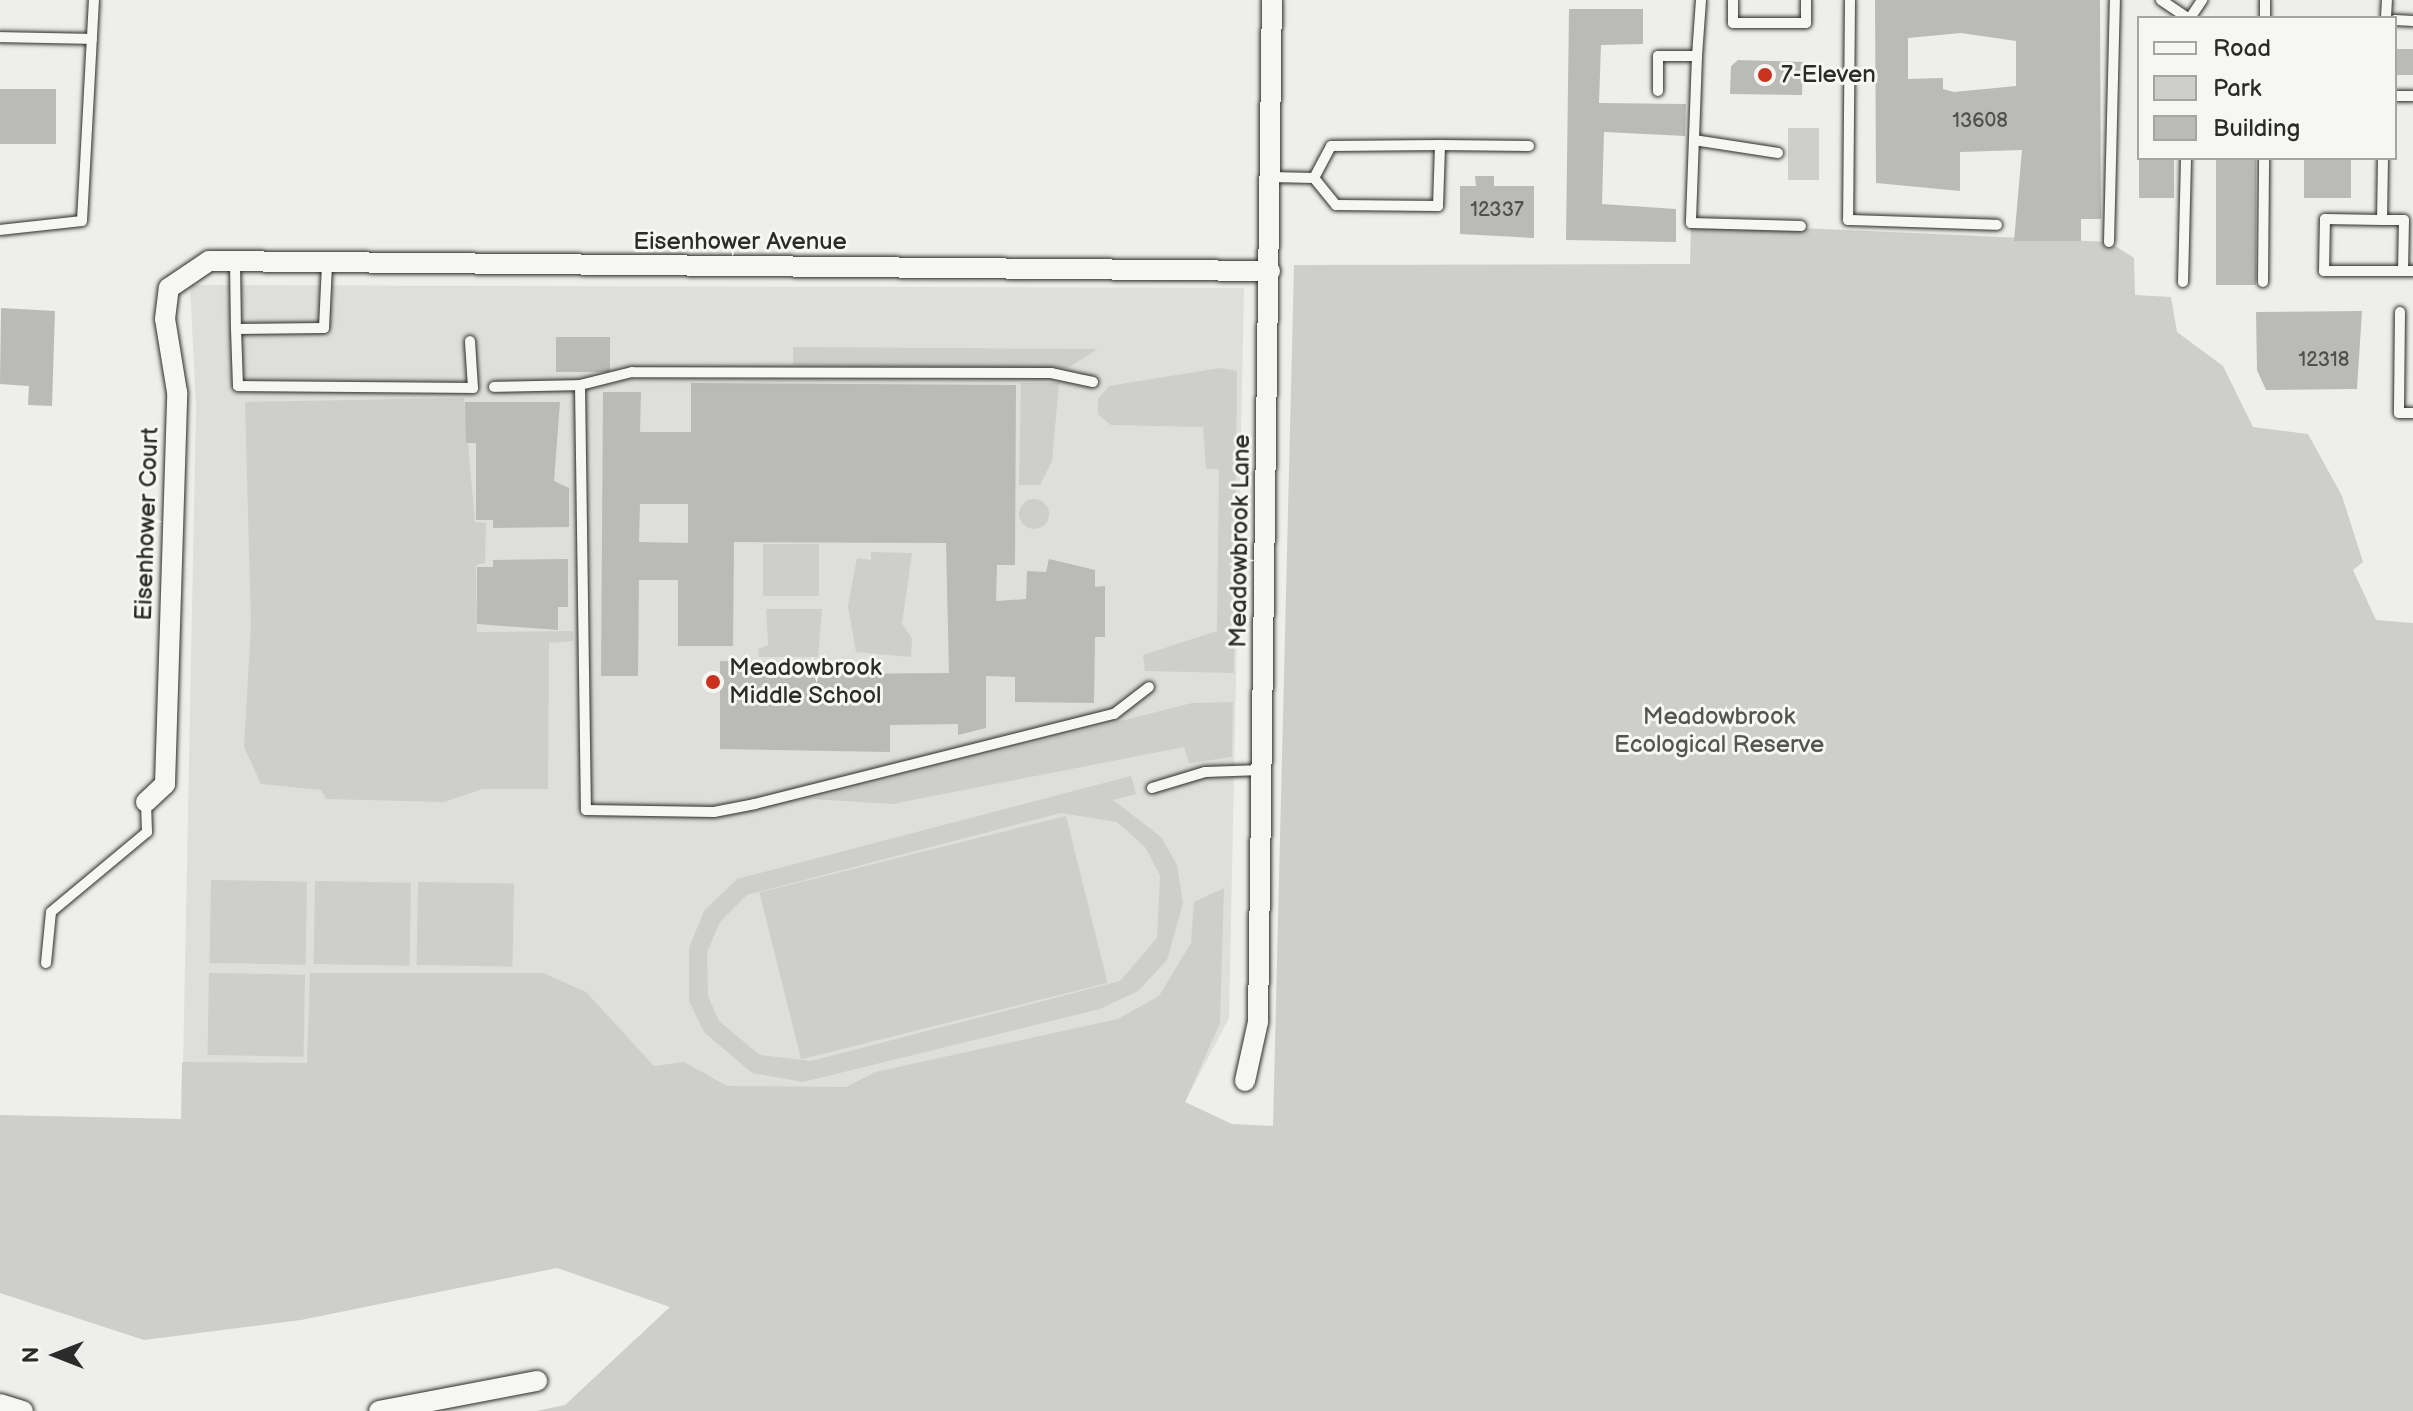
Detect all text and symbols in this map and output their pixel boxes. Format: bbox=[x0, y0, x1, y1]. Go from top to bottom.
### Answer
legend bbox=[2137, 16, 2397, 160]
text: Road bbox=[2213, 34, 2271, 63]
place label: 7-Eleven bbox=[1781, 61, 1876, 89]
marker: 7-Eleven bbox=[1756, 66, 1774, 84]
text: Park bbox=[2213, 74, 2261, 103]
house number: 13608 bbox=[1952, 109, 2008, 133]
text: Building bbox=[2213, 114, 2300, 143]
house number: 12337 bbox=[1470, 198, 1524, 222]
street label: Eisenhower Avenue bbox=[633, 228, 847, 256]
house number: 12318 bbox=[2299, 348, 2349, 372]
street label: Eisenhower Court bbox=[129, 427, 165, 621]
street label: Meadowbrook Lane bbox=[1224, 434, 1256, 648]
place label: Meadowbrook Middle School bbox=[729, 654, 882, 710]
marker: Meadowbrook Middle School bbox=[704, 673, 722, 691]
park label: Meadowbrook Ecological Reserve bbox=[1614, 703, 1824, 759]
north arrow bbox=[16, 1315, 96, 1395]
text: N bbox=[18, 1347, 45, 1363]

